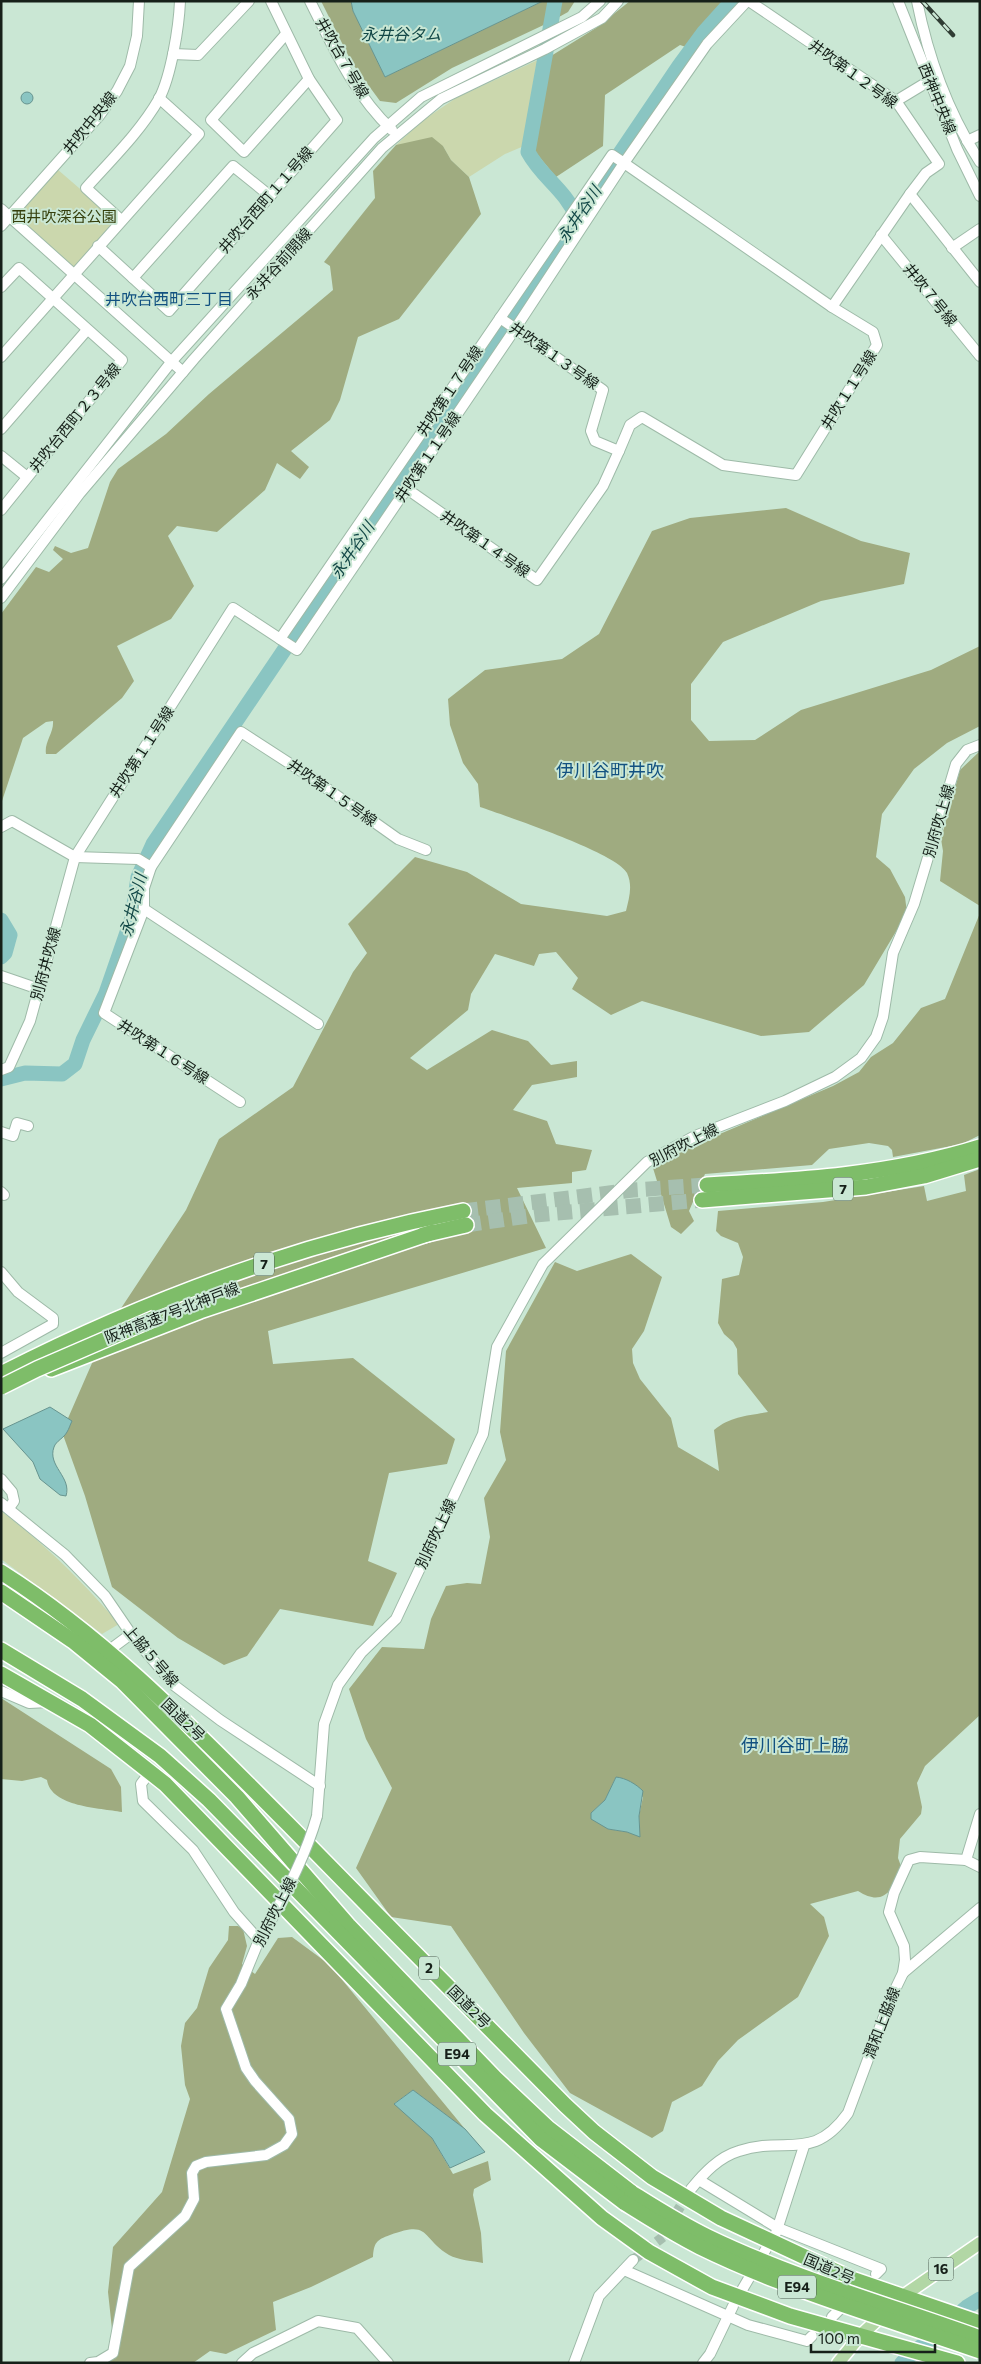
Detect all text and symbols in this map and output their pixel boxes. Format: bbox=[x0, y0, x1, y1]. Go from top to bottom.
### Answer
street label: 井吹台７号線 bbox=[313, 14, 373, 101]
water label: 永井谷タム bbox=[361, 24, 441, 43]
street label: 井吹第１２号線 bbox=[806, 35, 901, 111]
street label: 西神中央線 bbox=[916, 60, 960, 137]
street label: 井吹中央線 bbox=[59, 88, 120, 157]
street label: 井吹台西町１１号線 bbox=[214, 142, 316, 256]
water label: 永井谷川 bbox=[553, 180, 605, 246]
park label: 西井吹深谷公園 bbox=[11, 207, 117, 225]
street label: 永井谷前開線 bbox=[241, 224, 315, 303]
street label: 井吹７号線 bbox=[900, 260, 961, 329]
district label: 井吹台西町三丁目 bbox=[105, 289, 233, 308]
street label: 井吹第１３号線 bbox=[506, 318, 603, 393]
street label: 井吹第１７号線 bbox=[412, 342, 486, 439]
street label: 井吹１１号線 bbox=[817, 347, 880, 432]
street label: 井吹台西町２３号線 bbox=[25, 359, 124, 475]
street label: 井吹第１１号線 bbox=[390, 408, 464, 505]
street label: 井吹第１４号線 bbox=[437, 506, 534, 581]
water label: 永井谷川 bbox=[326, 516, 378, 582]
street label: 井吹第１１号線 bbox=[105, 703, 177, 800]
street label: 井吹第１５号線 bbox=[284, 755, 381, 830]
district label: 伊川谷町井吹 bbox=[556, 759, 664, 781]
street label: 別府吹上線 bbox=[919, 782, 957, 859]
water label: 永井谷川 bbox=[116, 870, 150, 938]
street label: 別府井吹線 bbox=[27, 925, 63, 1002]
street label: 井吹第１６号線 bbox=[115, 1015, 212, 1087]
street label: 別府吹上線 bbox=[646, 1119, 721, 1169]
road number: 7 bbox=[833, 1178, 853, 1200]
road number: 7 bbox=[254, 1252, 274, 1276]
street label: 阪神高速7号北神戸線 bbox=[102, 1278, 242, 1346]
street label: 別府吹上線 bbox=[411, 1496, 459, 1571]
street label: 上脇５号線 bbox=[121, 1621, 183, 1690]
street label: 国道2号 bbox=[158, 1694, 209, 1744]
district label: 伊川谷町上脇 bbox=[741, 1734, 849, 1756]
street label: 別府吹上線 bbox=[249, 1874, 299, 1949]
road number: 2 bbox=[419, 1956, 439, 1980]
street label: 国道2号 bbox=[444, 1981, 495, 2032]
street label: 潤和上脇線 bbox=[859, 1984, 903, 2061]
road number: E94 bbox=[438, 2042, 476, 2066]
street label: 国道2号 bbox=[801, 2249, 857, 2287]
road number: 16 bbox=[928, 2258, 954, 2280]
road number: E94 bbox=[778, 2276, 816, 2298]
scale bar bbox=[811, 2322, 935, 2354]
text: 100 m bbox=[818, 2329, 860, 2347]

